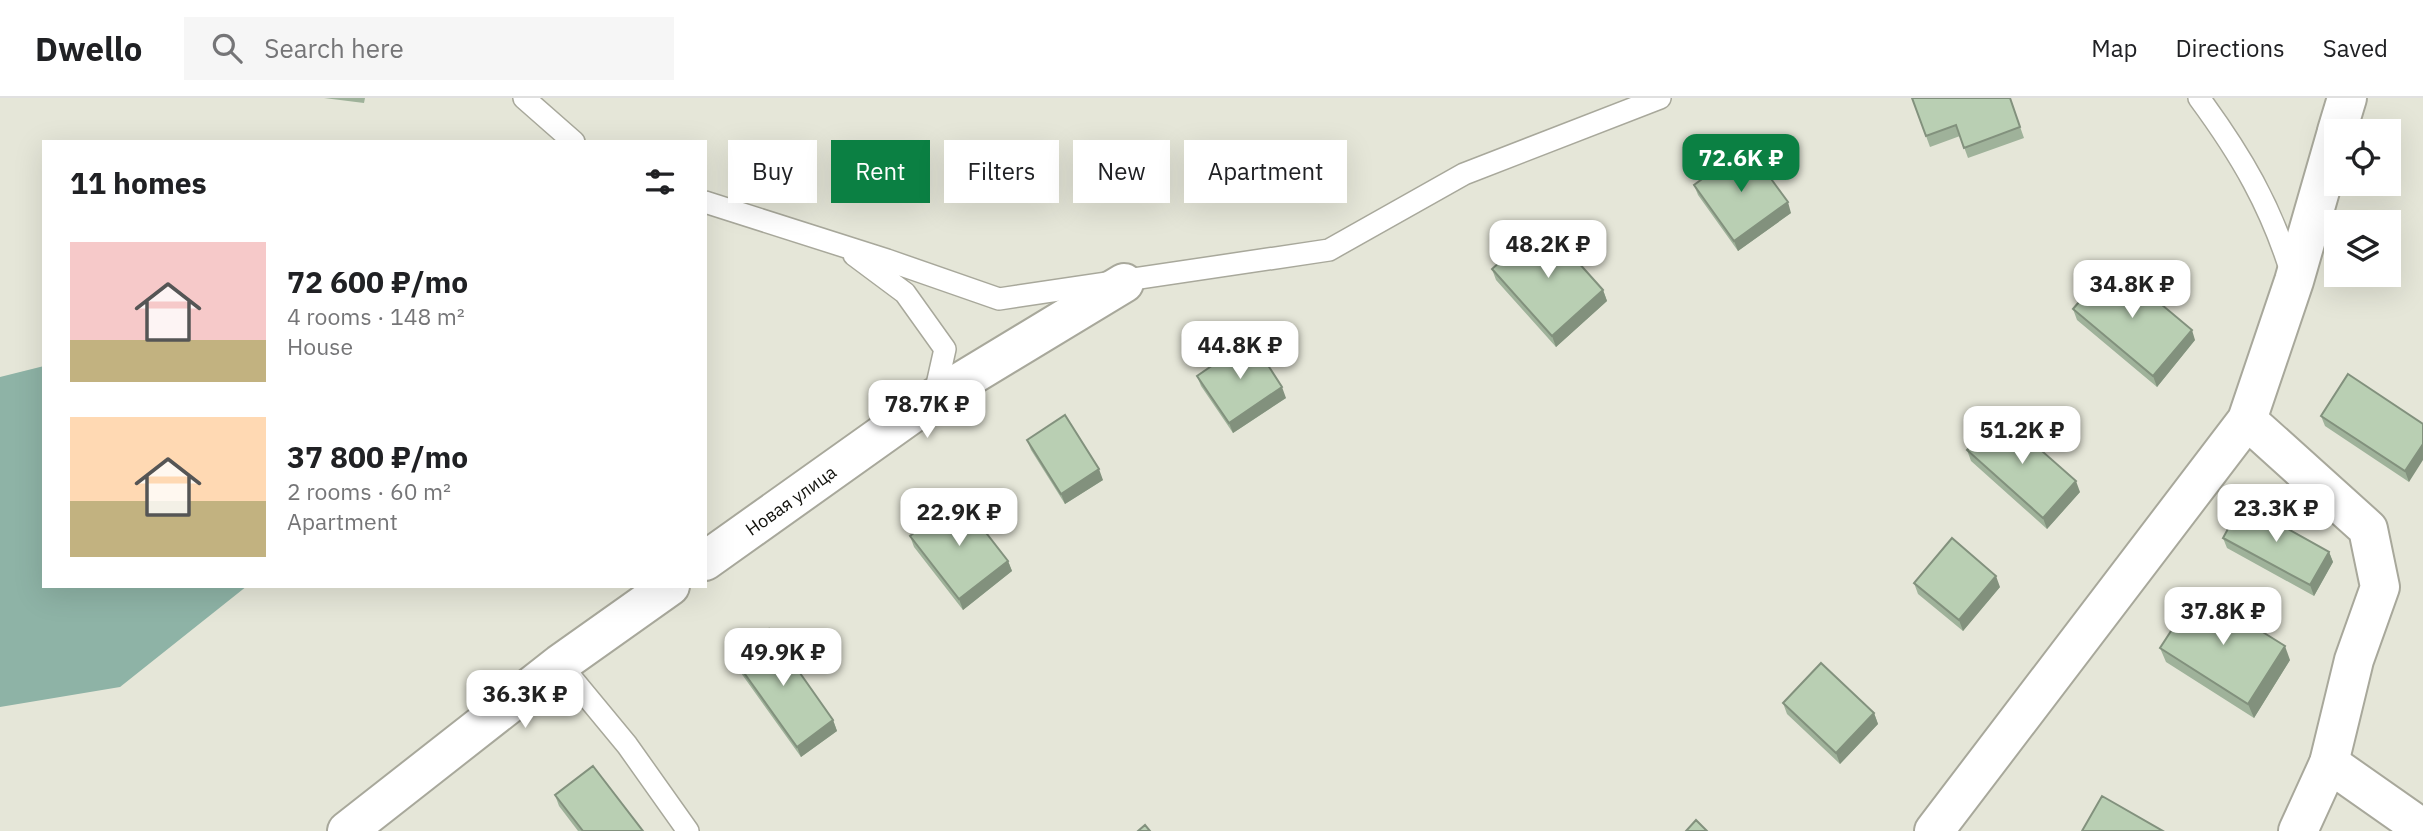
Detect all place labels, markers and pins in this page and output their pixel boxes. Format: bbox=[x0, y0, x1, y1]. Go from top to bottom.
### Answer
pin: 72.6K ₽ bbox=[1676, 134, 1806, 194]
pin: 48.2K ₽ bbox=[1483, 220, 1613, 280]
pin: 34.8K ₽ bbox=[2067, 260, 2197, 320]
pin: 44.8K ₽ bbox=[1175, 322, 1305, 381]
pin: 78.7K ₽ bbox=[862, 380, 992, 440]
pin: 51.2K ₽ bbox=[1957, 406, 2087, 466]
pin: 23.3K ₽ bbox=[2211, 484, 2341, 544]
pin: 22.9K ₽ bbox=[894, 489, 1024, 548]
pin: 37.8K ₽ bbox=[2158, 588, 2288, 647]
pin: 49.9K ₽ bbox=[718, 628, 848, 688]
pin: 36.3K ₽ bbox=[460, 670, 590, 730]

